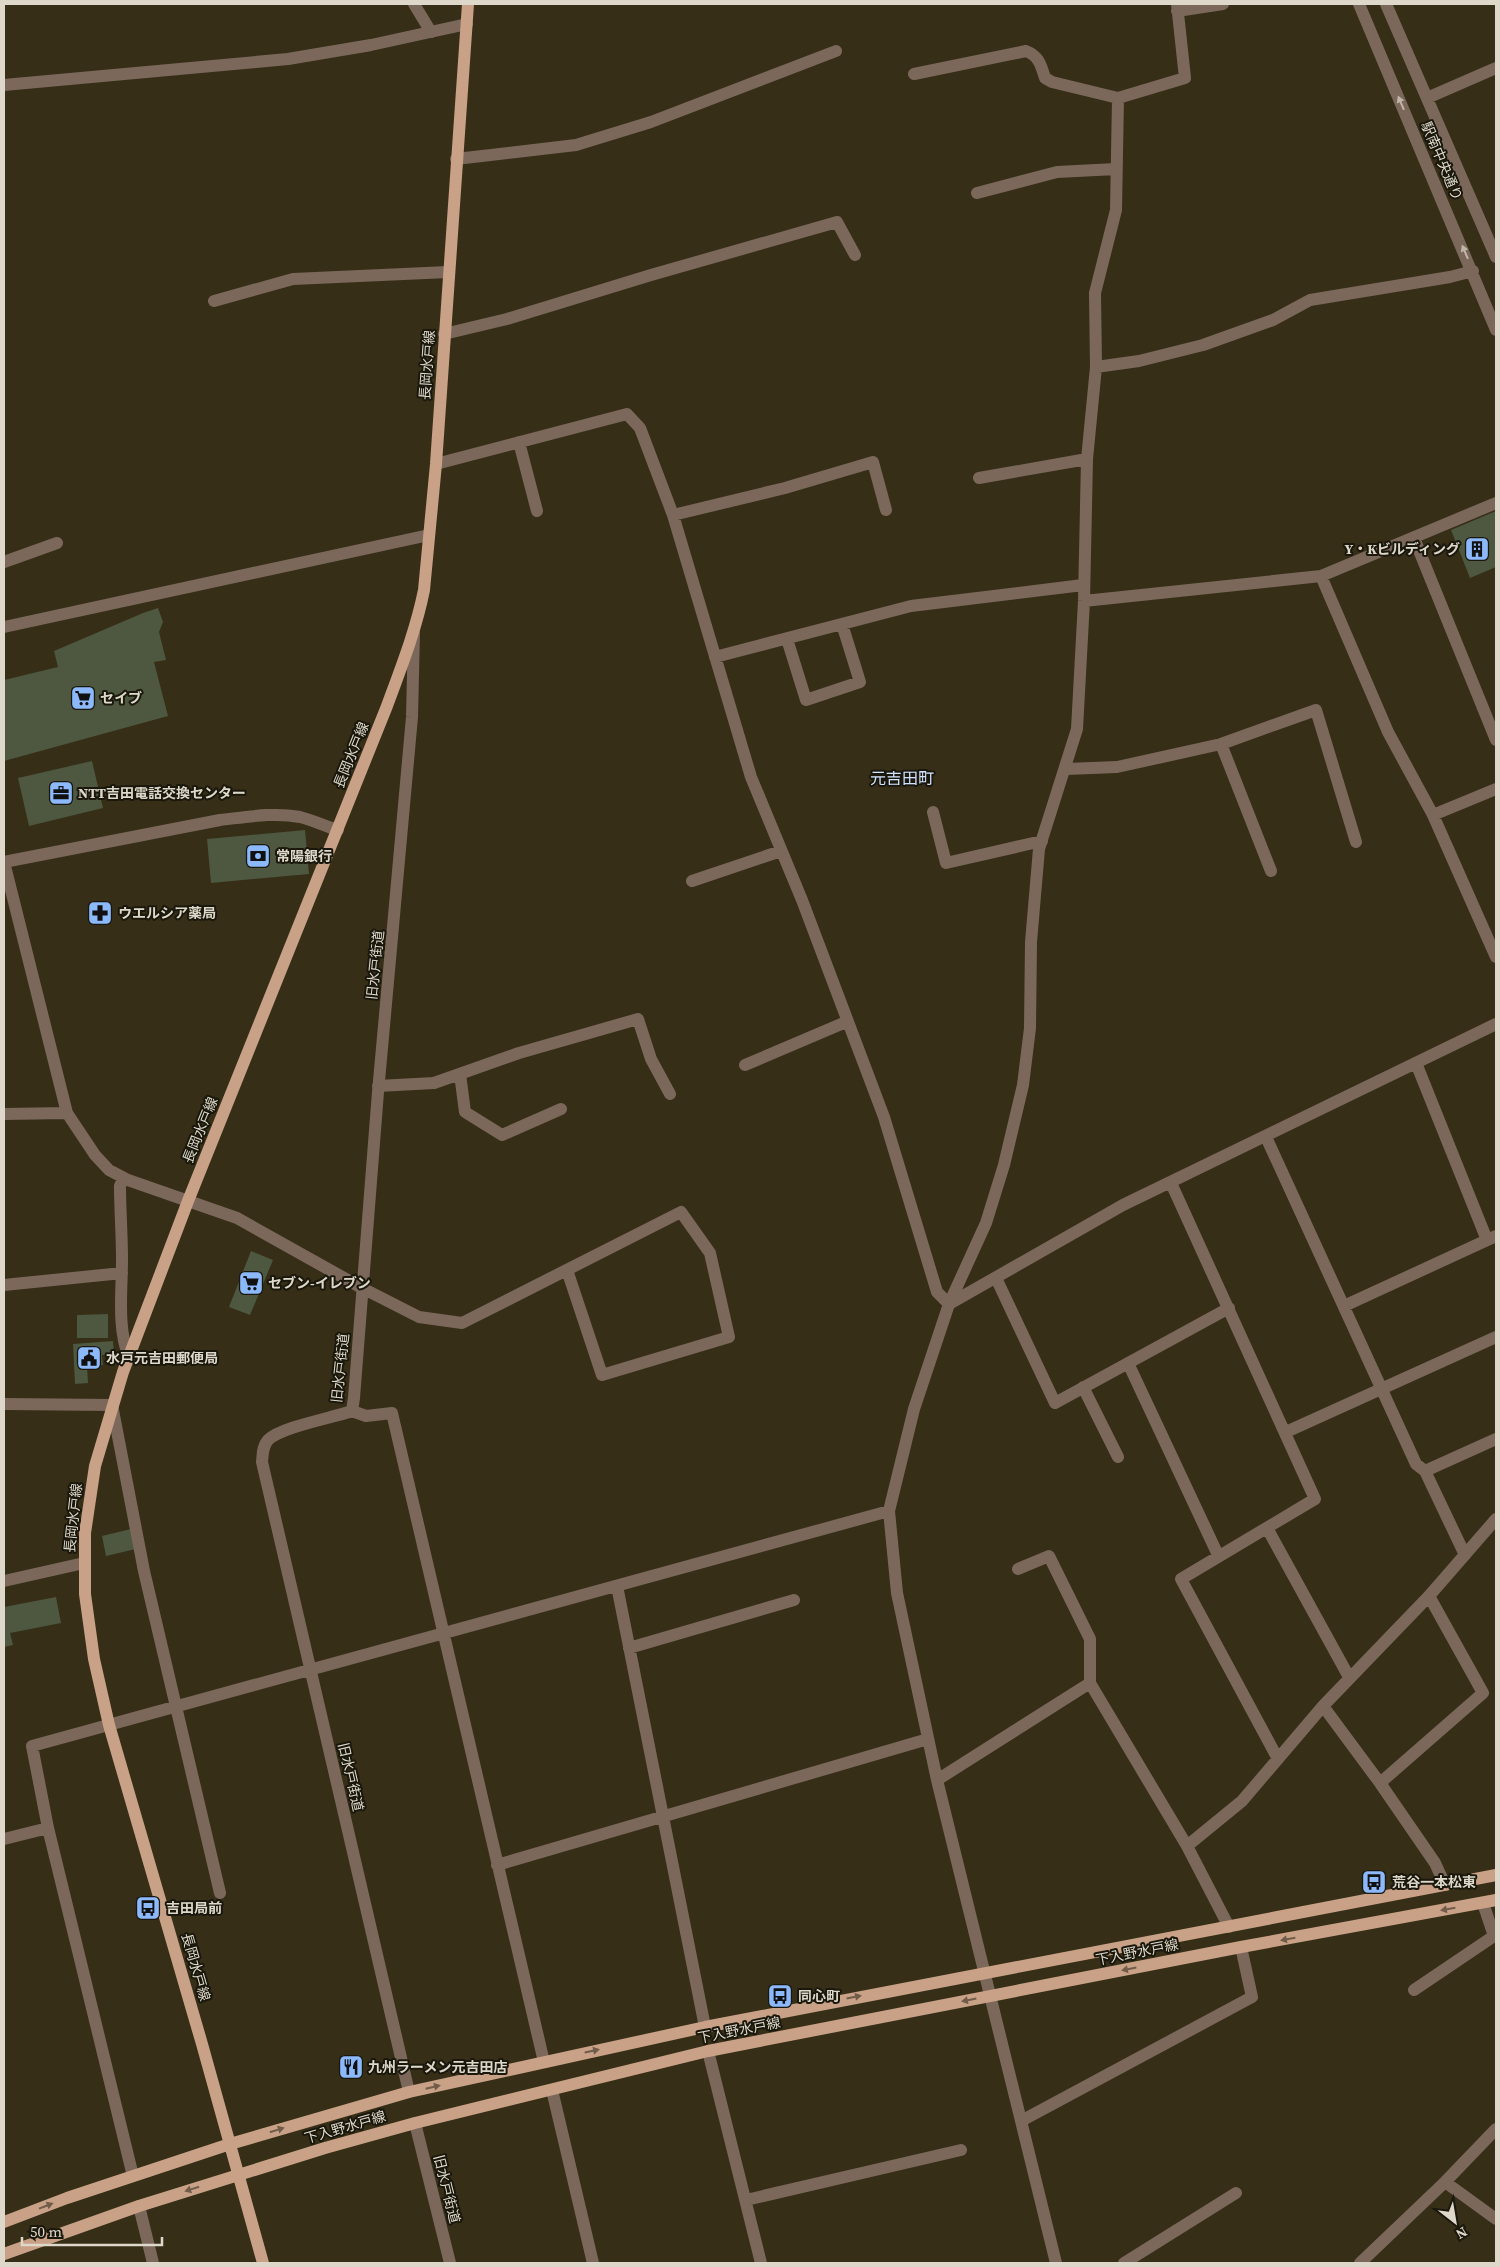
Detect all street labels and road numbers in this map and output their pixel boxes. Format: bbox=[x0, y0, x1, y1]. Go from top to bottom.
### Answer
street label: 駅南中央通り bbox=[1416, 118, 1468, 204]
street label: 長岡水戸線 bbox=[415, 329, 439, 401]
street label: 長岡水戸線 bbox=[329, 719, 373, 791]
street label: 旧水戸街道 bbox=[361, 929, 389, 1001]
street label: 長岡水戸線 bbox=[178, 1094, 222, 1166]
street label: 旧水戸街道 bbox=[326, 1332, 354, 1404]
street label: 長岡水戸線 bbox=[59, 1482, 87, 1554]
street label: 旧水戸街道 bbox=[333, 1741, 369, 1813]
street label: 長岡水戸線 bbox=[177, 1931, 215, 2003]
street label: 下入野水戸線 bbox=[1094, 1934, 1180, 1970]
street label: 下入野水戸線 bbox=[696, 2012, 782, 2048]
street label: 下入野水戸線 bbox=[302, 2106, 388, 2148]
street label: 旧水戸街道 bbox=[429, 2153, 465, 2225]

